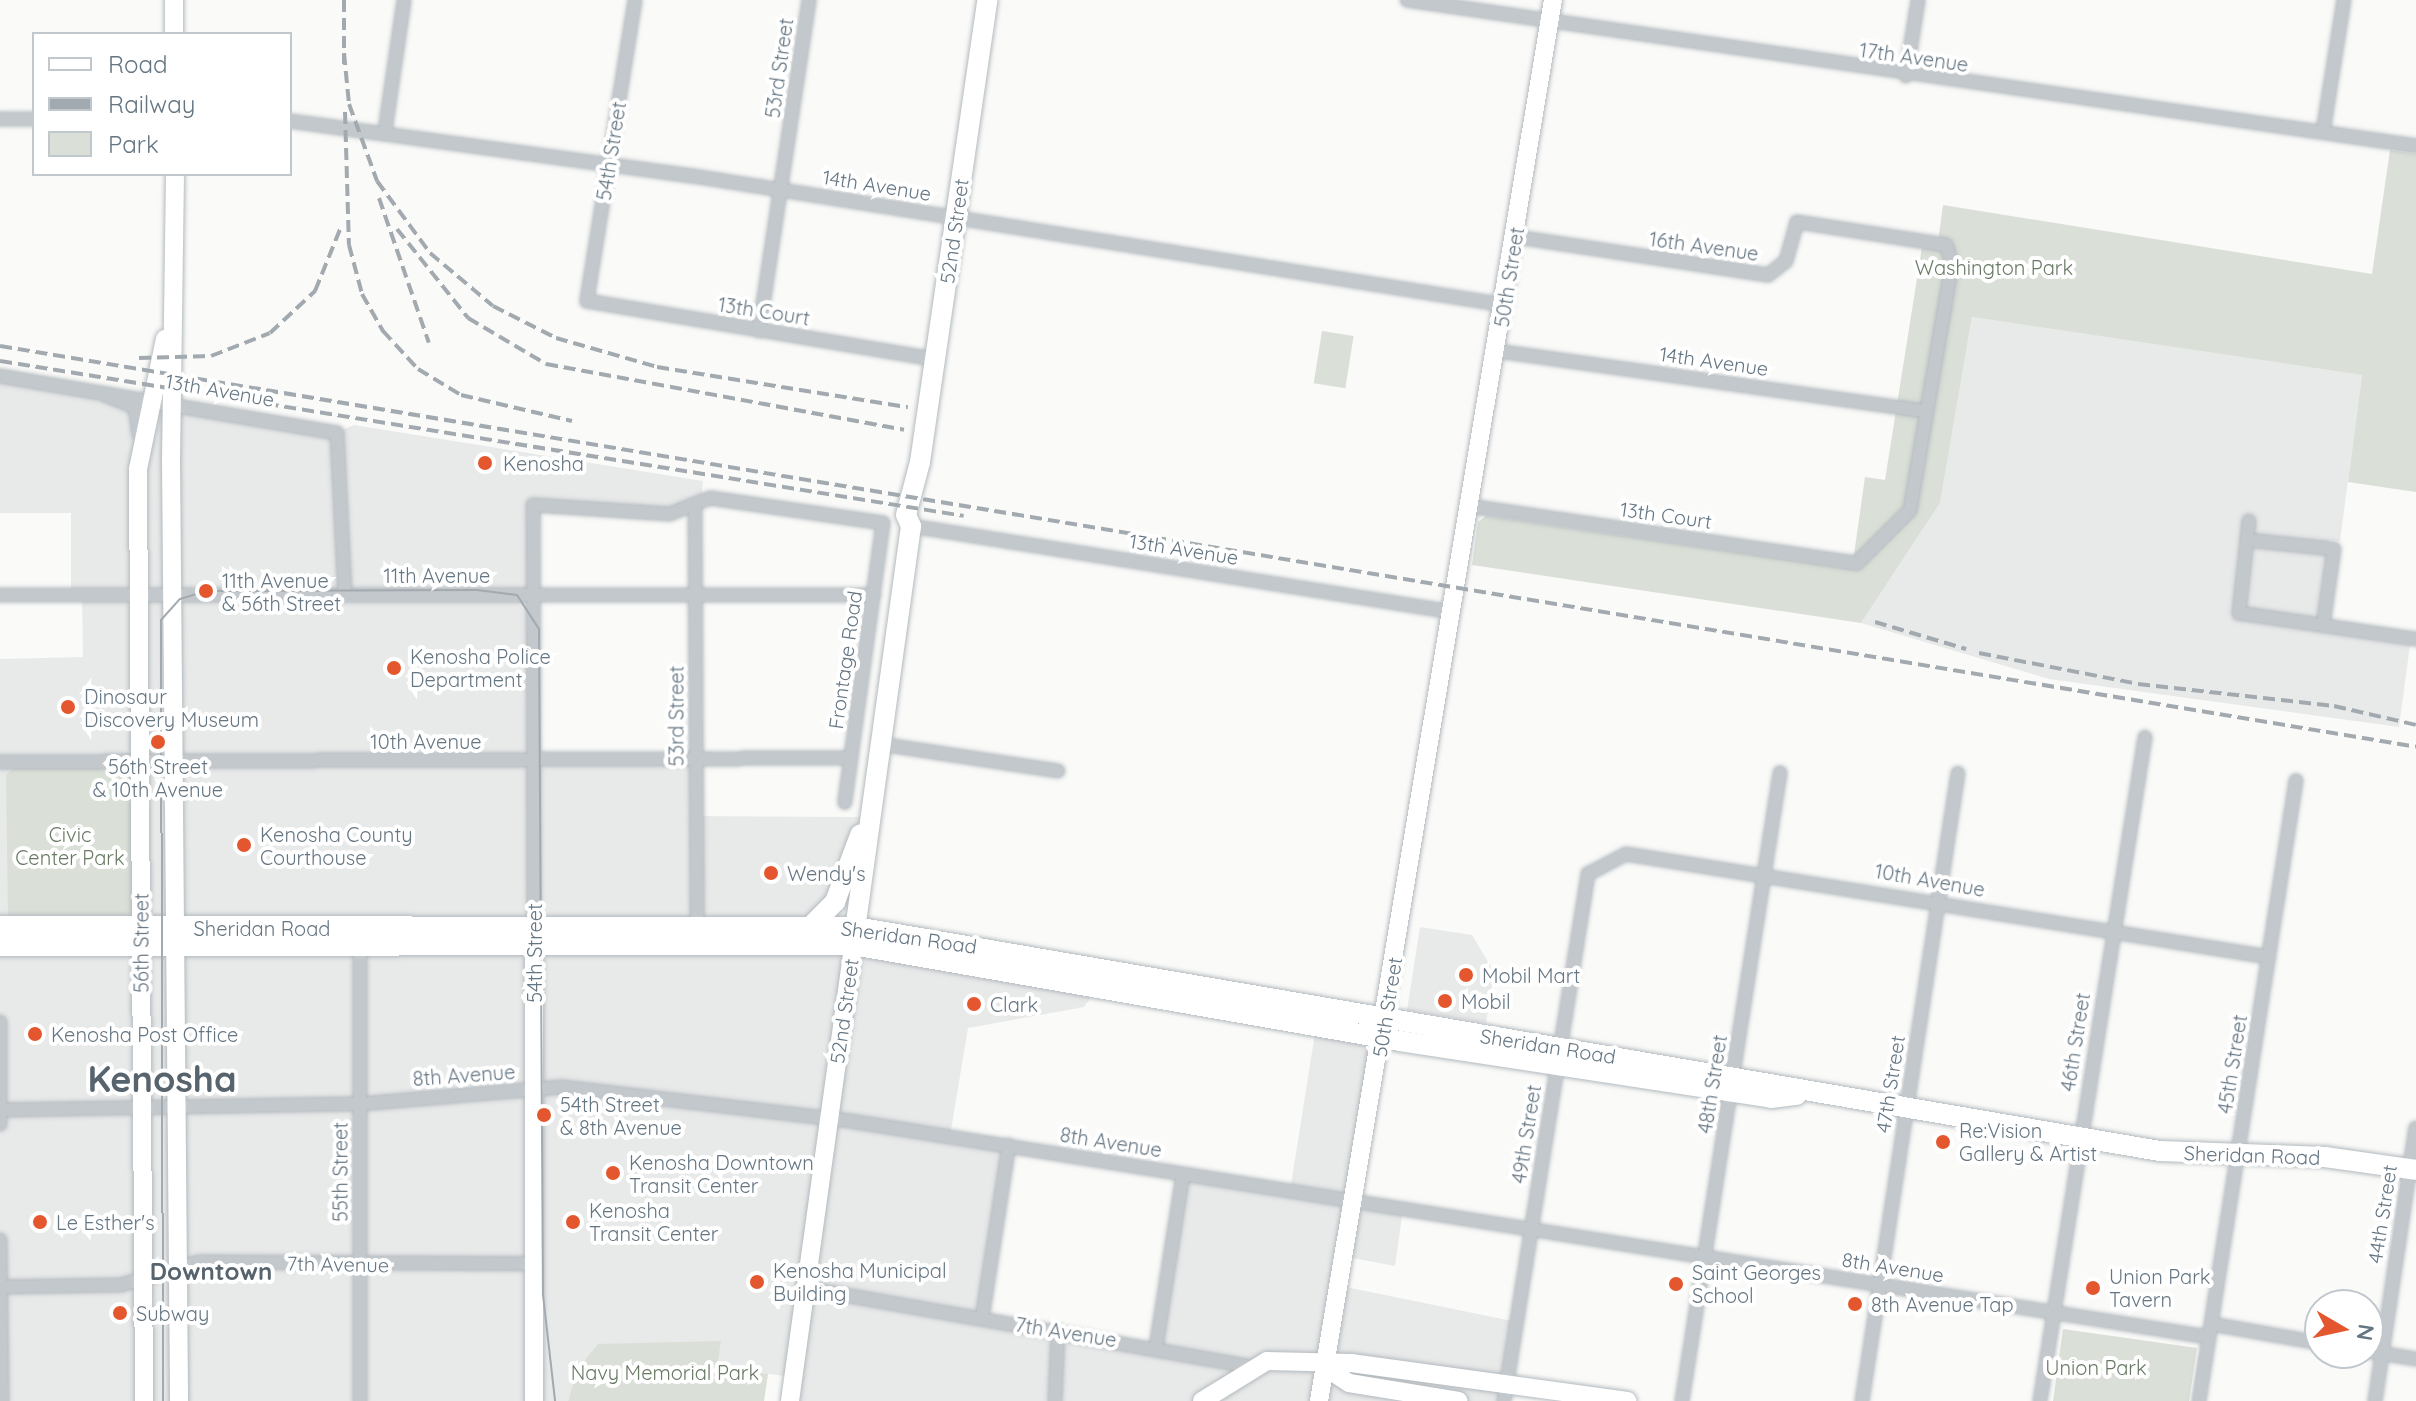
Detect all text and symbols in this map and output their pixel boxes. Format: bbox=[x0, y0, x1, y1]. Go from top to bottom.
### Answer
street label: 53rd Street bbox=[760, 16, 798, 120]
legend bbox=[32, 32, 292, 176]
street label: 17th Avenue bbox=[1858, 37, 1970, 77]
text: Road bbox=[108, 49, 168, 79]
text: Railway bbox=[108, 89, 195, 119]
street label: 54th Street bbox=[591, 100, 631, 202]
text: Park bbox=[108, 129, 159, 159]
street label: 14th Avenue bbox=[821, 165, 933, 205]
street label: 52nd Street bbox=[935, 177, 973, 285]
street label: 50th Street bbox=[1489, 225, 1529, 329]
street label: 16th Avenue bbox=[1648, 226, 1760, 266]
park label: Washington Park bbox=[1915, 255, 2073, 279]
street label: 13th Court bbox=[716, 292, 812, 330]
street label: 14th Avenue bbox=[1658, 341, 1770, 381]
street label: 13th Avenue bbox=[164, 369, 276, 411]
place label: Kenosha bbox=[503, 451, 584, 475]
marker: Kenosha bbox=[474, 452, 496, 474]
street label: 13th Court bbox=[1619, 497, 1713, 533]
street label: 13th Avenue bbox=[1128, 529, 1240, 569]
street label: 11th Avenue bbox=[384, 563, 490, 587]
place label: 11th Avenue & 56th Street bbox=[222, 568, 341, 615]
marker: 11th Avenue & 56th Street bbox=[197, 582, 215, 600]
street label: Frontage Road bbox=[823, 589, 867, 731]
place label: Kenosha Police Department bbox=[410, 644, 551, 691]
marker: Kenosha Police Department bbox=[385, 659, 403, 677]
street label: 53rd Street bbox=[664, 666, 688, 766]
place label: Dinosaur Discovery Museum bbox=[84, 684, 259, 731]
marker: Dinosaur Discovery Museum bbox=[59, 698, 77, 716]
street label: 10th Avenue bbox=[370, 729, 482, 753]
marker: 56th Street & 10th Avenue bbox=[149, 733, 167, 751]
place label: 56th Street & 10th Avenue bbox=[93, 754, 223, 801]
park label: Civic Center Park bbox=[15, 822, 125, 869]
place label: Kenosha County Courthouse bbox=[260, 822, 413, 869]
marker: Kenosha County Courthouse bbox=[235, 836, 253, 854]
street label: 10th Avenue bbox=[1873, 859, 1987, 901]
place label: Wendy's bbox=[787, 861, 866, 885]
marker: Wendy's bbox=[762, 864, 780, 882]
street label: 56th Street bbox=[129, 893, 153, 993]
street label: 54th Street bbox=[522, 903, 546, 1003]
street label: Sheridan Road bbox=[194, 916, 330, 940]
street label: Sheridan Road bbox=[840, 916, 978, 958]
street label: 50th Street bbox=[1367, 955, 1407, 1059]
street label: 52nd Street bbox=[825, 957, 863, 1065]
place label: Mobil Mart bbox=[1482, 963, 1580, 987]
marker: Mobil Mart bbox=[1457, 966, 1475, 984]
place label: Mobil bbox=[1461, 989, 1511, 1013]
street label: 46th Street bbox=[2055, 991, 2095, 1093]
place label: Clark bbox=[990, 992, 1038, 1016]
marker: Mobil bbox=[1436, 992, 1454, 1010]
marker: Clark bbox=[965, 995, 983, 1013]
street label: 45th Street bbox=[2212, 1013, 2252, 1115]
place label: Kenosha Post Office bbox=[51, 1022, 238, 1046]
street label: Sheridan Road bbox=[1479, 1023, 1617, 1069]
marker: Kenosha Post Office bbox=[26, 1025, 44, 1043]
street label: 48th Street bbox=[1692, 1033, 1732, 1135]
street label: 47th Street bbox=[1870, 1033, 1910, 1135]
district label: Kenosha bbox=[87, 1057, 237, 1101]
street label: 8th Avenue bbox=[412, 1059, 516, 1091]
street label: 49th Street bbox=[1506, 1083, 1546, 1185]
place label: 54th Street & 8th Avenue bbox=[560, 1092, 682, 1139]
marker: 54th Street & 8th Avenue bbox=[535, 1106, 553, 1124]
place label: Re:Vision Gallery & Artist bbox=[1959, 1118, 2097, 1165]
street label: 55th Street bbox=[328, 1122, 352, 1222]
street label: 8th Avenue bbox=[1058, 1122, 1164, 1162]
marker: Re:Vision Gallery & Artist bbox=[1934, 1133, 1952, 1151]
street label: Sheridan Road bbox=[2183, 1141, 2321, 1169]
place label: Kenosha Downtown Transit Center bbox=[629, 1150, 814, 1197]
street label: 44th Street bbox=[2362, 1163, 2402, 1265]
marker: Kenosha Downtown Transit Center bbox=[604, 1164, 622, 1182]
place label: Kenosha Transit Center bbox=[589, 1198, 719, 1245]
place label: Le Esther's bbox=[56, 1210, 155, 1234]
marker: Le Esther's bbox=[31, 1213, 49, 1231]
marker: Kenosha Transit Center bbox=[564, 1213, 582, 1231]
street label: 8th Avenue bbox=[1840, 1247, 1946, 1287]
street label: 7th Avenue bbox=[287, 1251, 389, 1277]
district label: Downtown bbox=[150, 1258, 272, 1286]
place label: Kenosha Municipal Building bbox=[773, 1258, 947, 1305]
place label: Saint Georges School bbox=[1692, 1260, 1821, 1307]
place label: Union Park Tavern bbox=[2109, 1264, 2211, 1311]
marker: Kenosha Municipal Building bbox=[748, 1273, 766, 1291]
marker: Saint Georges School bbox=[1667, 1275, 1685, 1293]
marker: Union Park Tavern bbox=[2084, 1279, 2102, 1297]
north arrow bbox=[2304, 1289, 2384, 1369]
place label: 8th Avenue Tap bbox=[1871, 1292, 2014, 1316]
marker: 8th Avenue Tap bbox=[1846, 1295, 1864, 1313]
place label: Subway bbox=[136, 1301, 209, 1325]
marker: Subway bbox=[111, 1304, 129, 1322]
street label: 7th Avenue bbox=[1014, 1312, 1118, 1352]
text: N bbox=[2351, 1322, 2381, 1343]
park label: Union Park bbox=[2045, 1355, 2147, 1379]
park label: Navy Memorial Park bbox=[571, 1360, 759, 1384]

